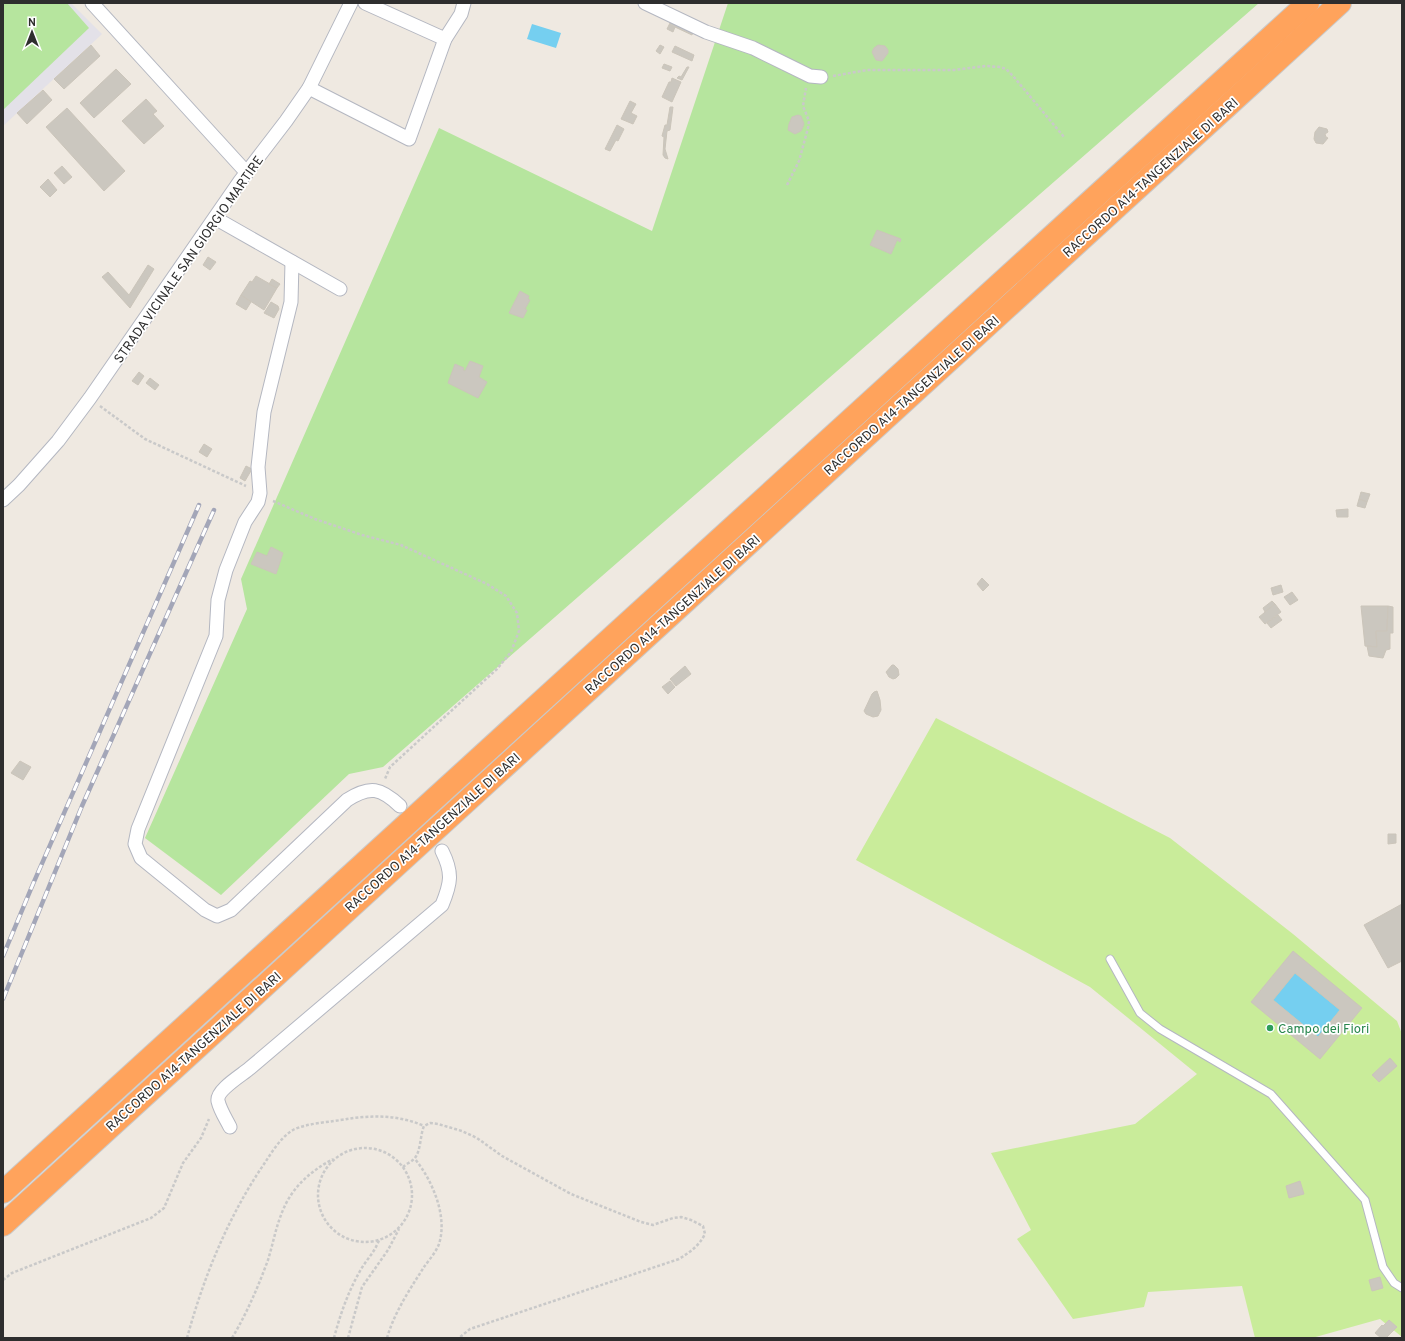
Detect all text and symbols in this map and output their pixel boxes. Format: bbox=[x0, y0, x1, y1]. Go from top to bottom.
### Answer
north arrow bbox=[12, 12, 52, 52]
text: N bbox=[28, 16, 36, 30]
street label: RACCORDO A14-TANGENZIALE DI BARI bbox=[1060, 95, 1242, 261]
street label: STRADA VICINALE SAN GIORGIO MARTIRE bbox=[112, 153, 268, 367]
street label: RACCORDO A14-TANGENZIALE DI BARI bbox=[821, 313, 1003, 479]
street label: RACCORDO A14-TANGENZIALE DI BARI bbox=[582, 532, 764, 698]
street label: RACCORDO A14-TANGENZIALE DI BARI bbox=[342, 750, 524, 916]
street label: RACCORDO A14-TANGENZIALE DI BARI bbox=[103, 969, 285, 1135]
place label: Campo dei Fiori bbox=[1278, 1022, 1369, 1038]
marker: Campo dei Fiori bbox=[1265, 1023, 1275, 1033]

